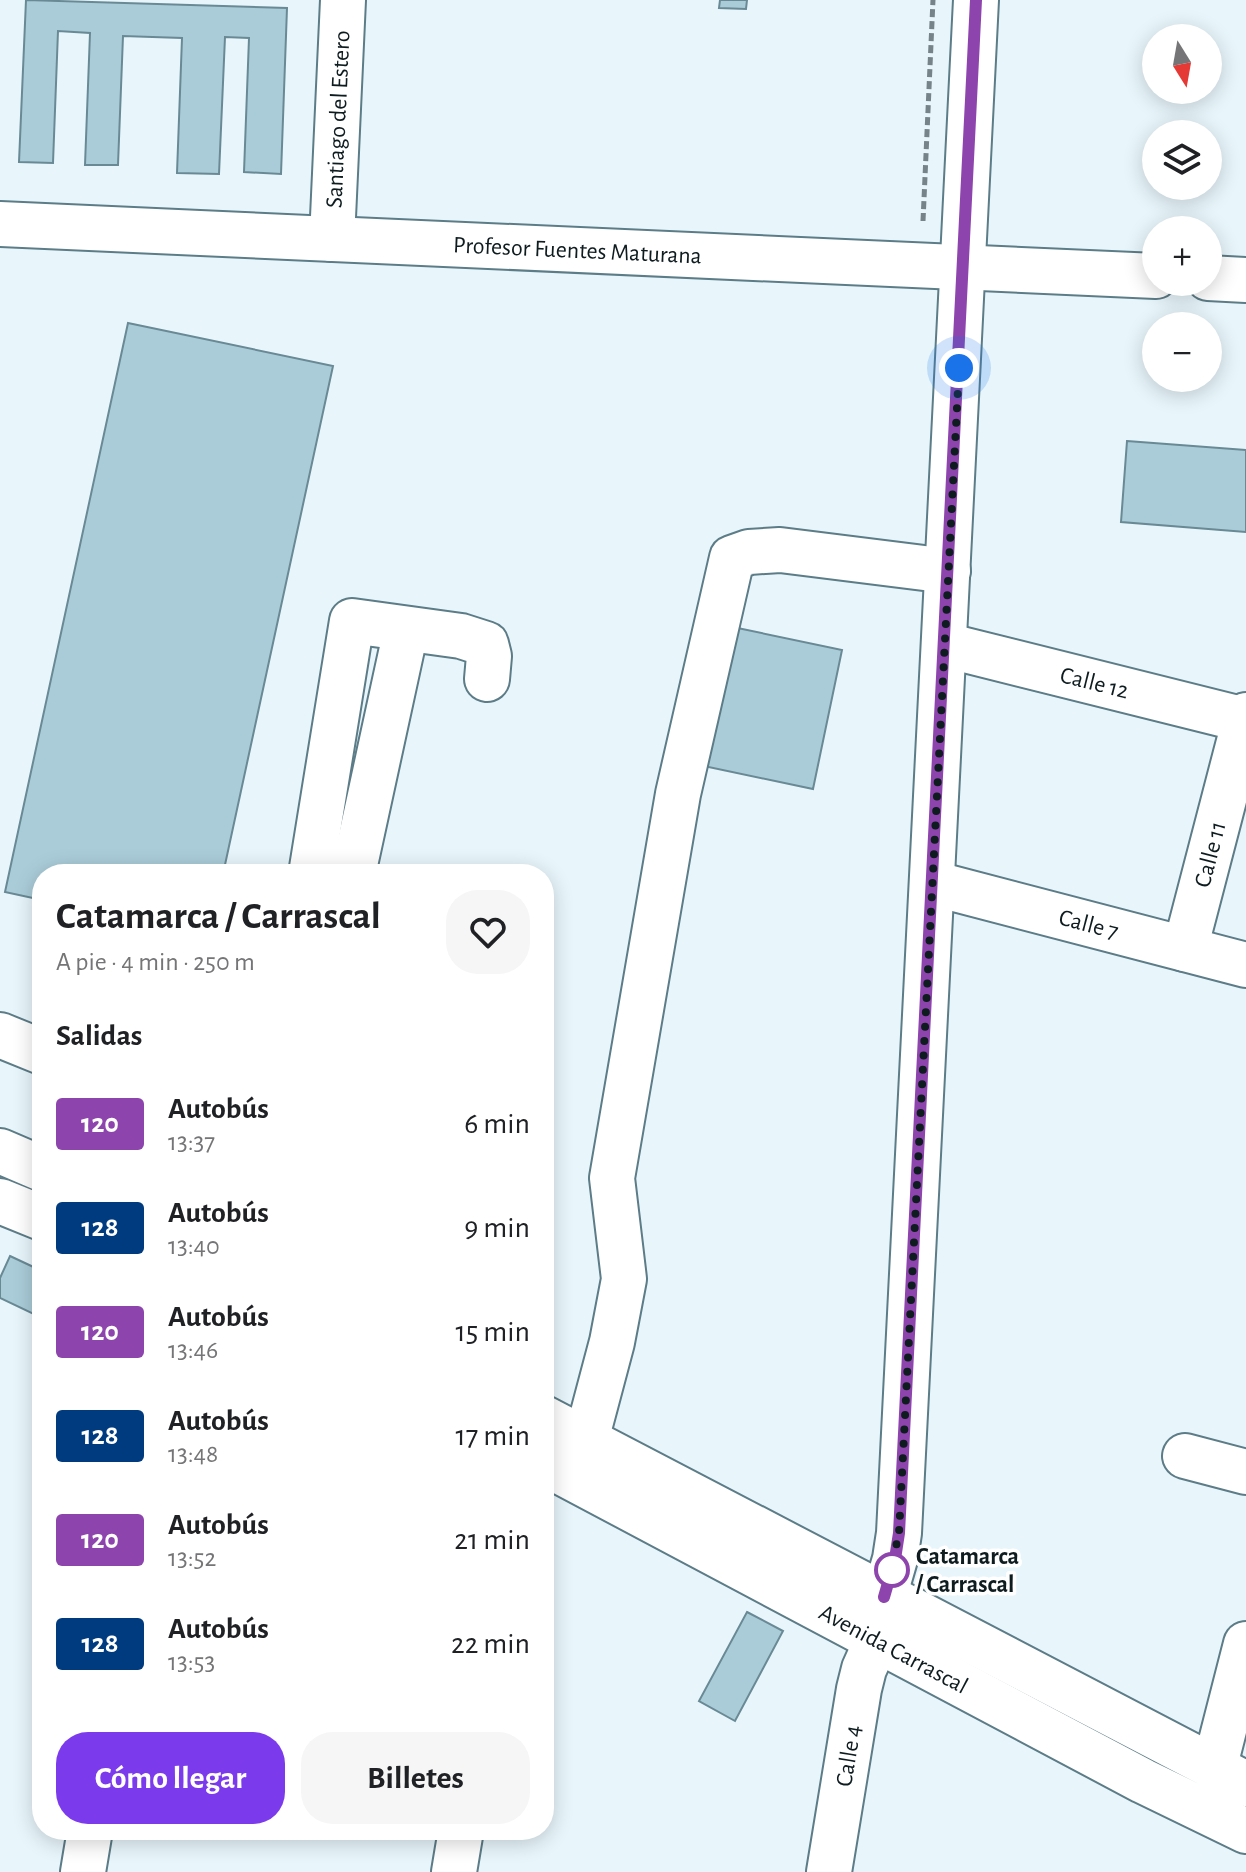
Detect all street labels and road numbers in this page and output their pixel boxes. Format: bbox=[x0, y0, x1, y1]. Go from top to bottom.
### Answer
street label: Santiago del Estero bbox=[322, 30, 355, 209]
street label: Profesor Fuentes Maturana bbox=[453, 233, 702, 269]
street label: Calle 12 bbox=[1057, 663, 1131, 703]
street label: Calle 11 bbox=[1191, 819, 1231, 890]
street label: Calle 7 bbox=[1056, 906, 1121, 944]
street label: Avenida Carrascal bbox=[815, 1600, 972, 1699]
street label: Calle 4 bbox=[832, 1723, 866, 1788]

